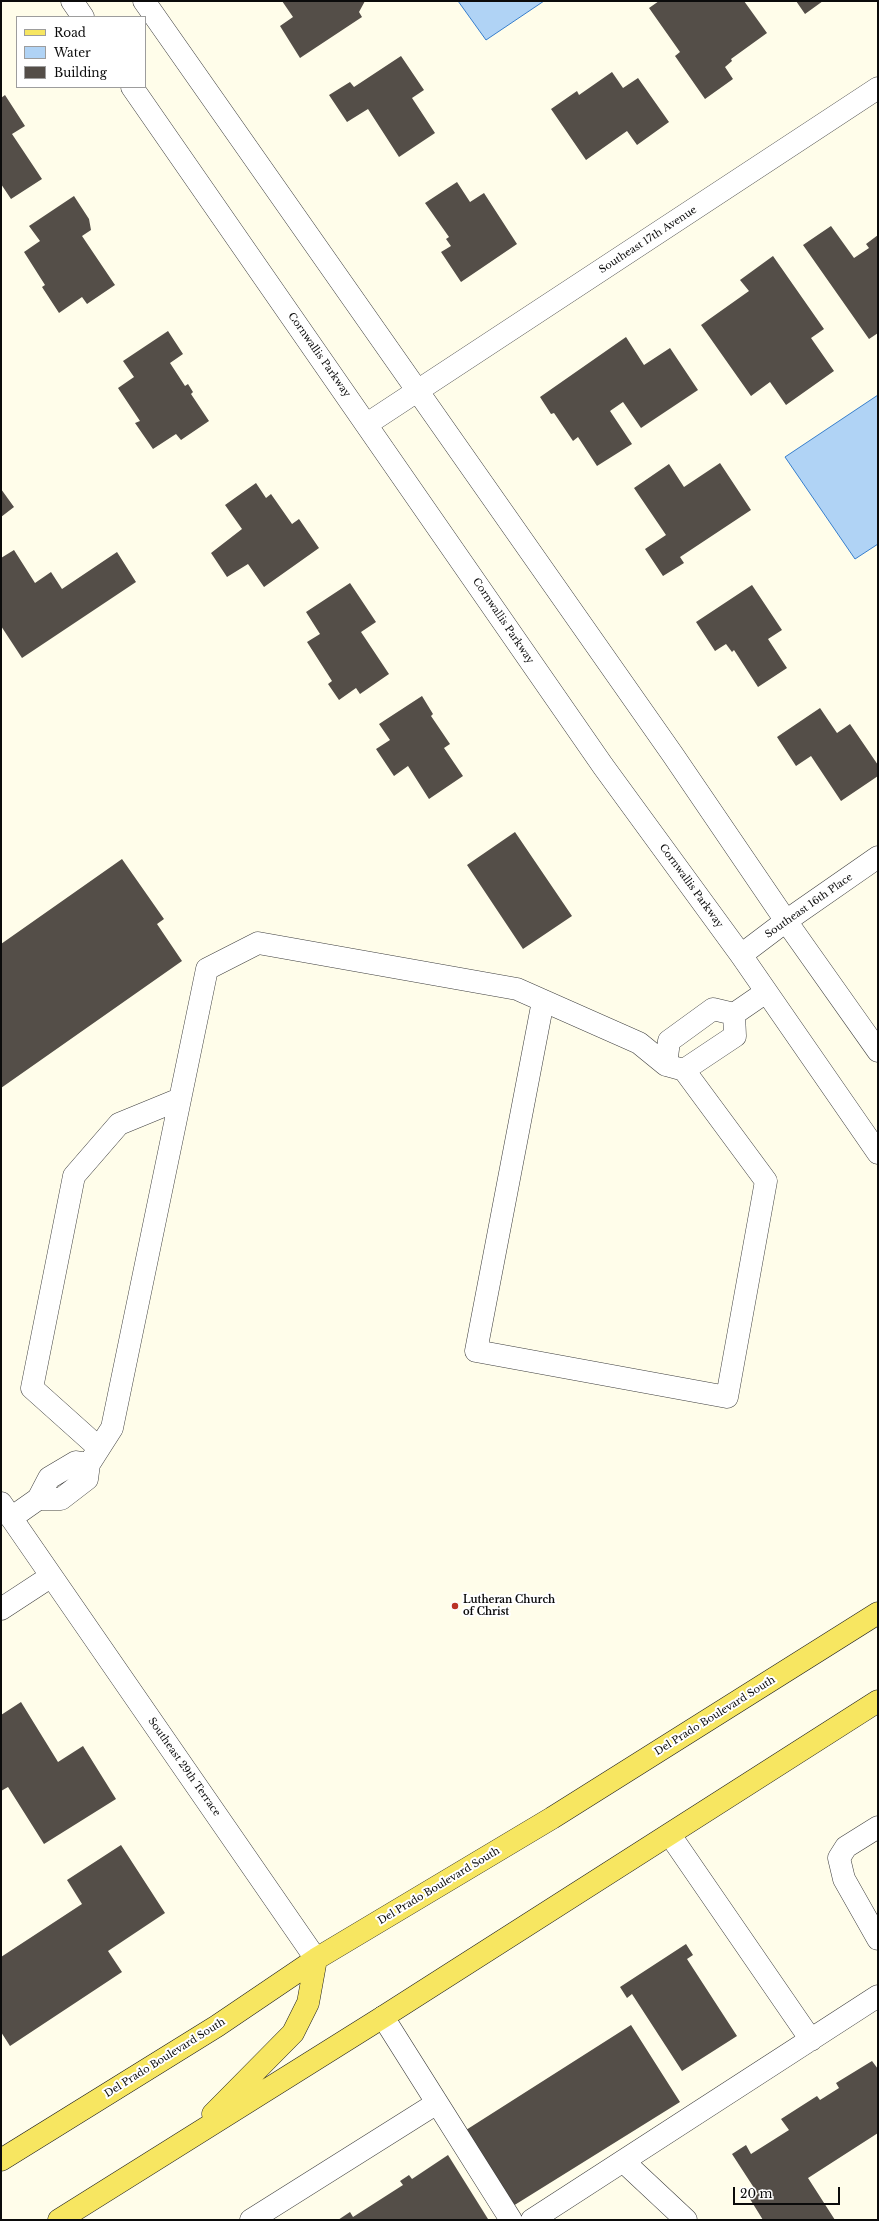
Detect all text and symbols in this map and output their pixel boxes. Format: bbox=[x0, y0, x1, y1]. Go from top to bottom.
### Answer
legend bbox=[16, 16, 146, 88]
text: Road bbox=[54, 25, 86, 40]
text: Water bbox=[54, 45, 91, 60]
text: Building bbox=[54, 65, 107, 80]
street label: Southeast 17th Avenue bbox=[597, 204, 699, 276]
street label: Cornwallis Parkway bbox=[285, 310, 353, 400]
street label: Cornwallis Parkway bbox=[470, 576, 536, 666]
street label: Cornwallis Parkway bbox=[657, 842, 725, 930]
street label: Southeast 16th Place bbox=[763, 871, 855, 941]
place label: Lutheran Church of Christ bbox=[463, 1594, 555, 1618]
marker: Lutheran Church of Christ bbox=[450, 1601, 460, 1611]
street label: Del Prado Boulevard South bbox=[652, 1674, 778, 1758]
street label: Southeast 29th Terrace bbox=[145, 1715, 223, 1819]
street label: Del Prado Boulevard South bbox=[376, 1845, 502, 1927]
street label: Del Prado Boulevard South bbox=[102, 2016, 228, 2100]
scale bar bbox=[735, 2179, 842, 2205]
text: 20 m bbox=[740, 2186, 772, 2201]

